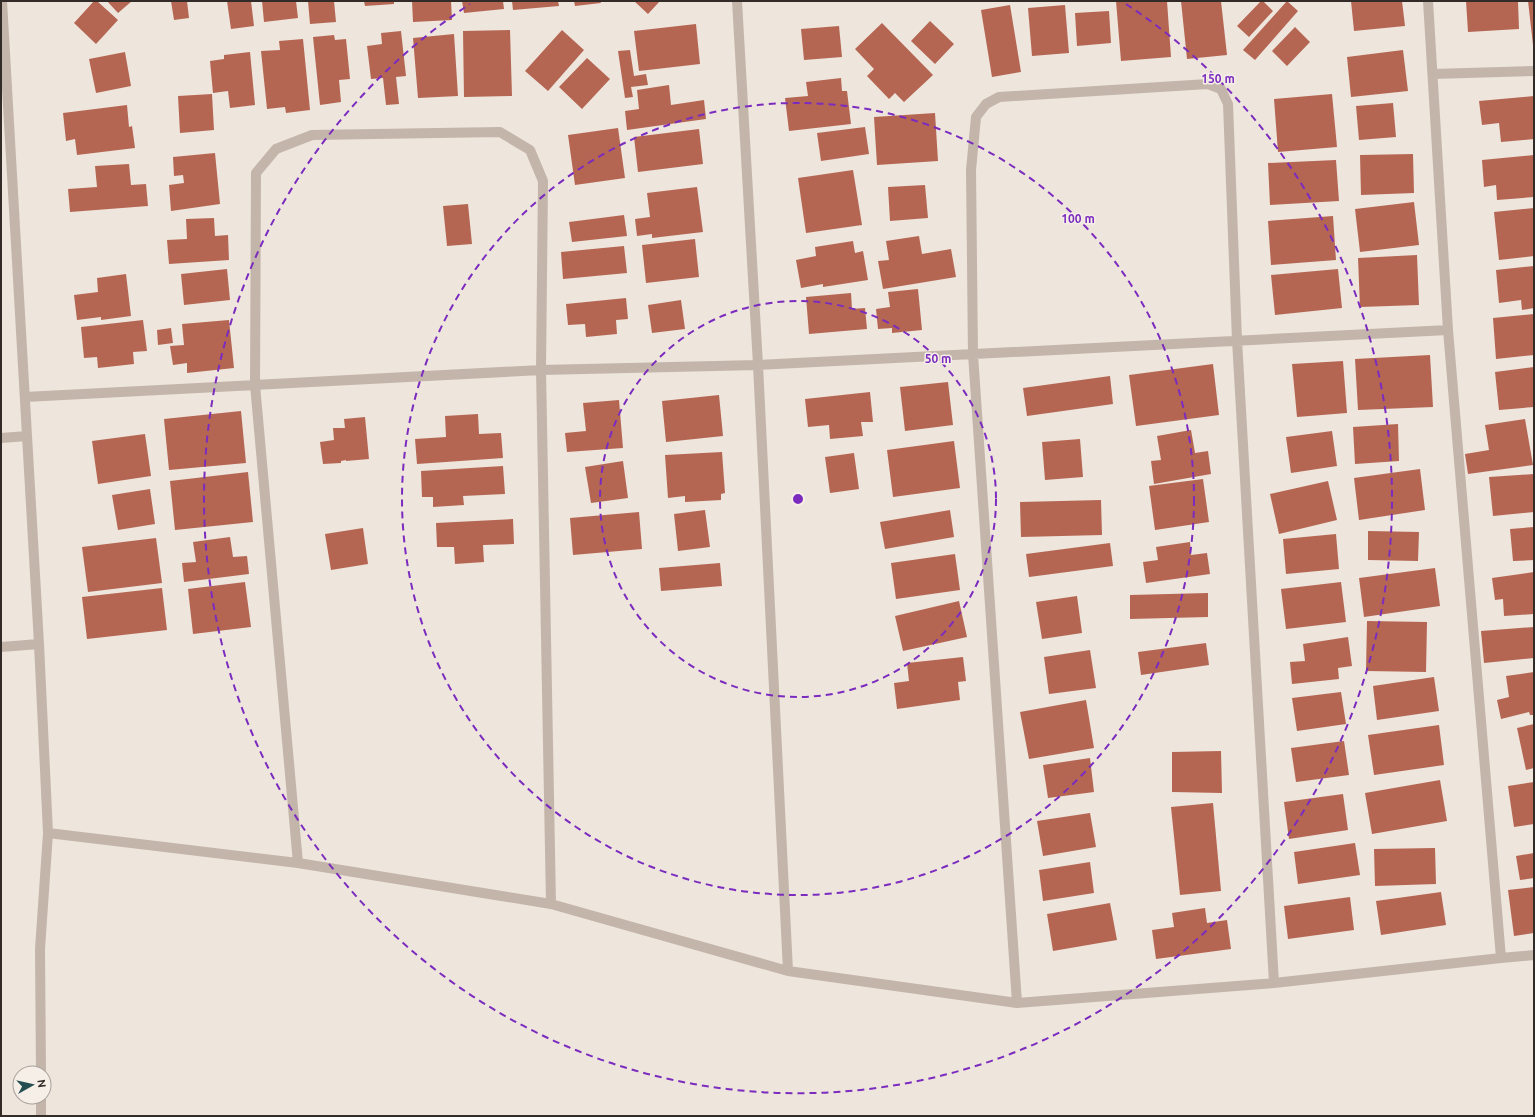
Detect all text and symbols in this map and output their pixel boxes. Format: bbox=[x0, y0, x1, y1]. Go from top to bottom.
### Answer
text: 150 m bbox=[1201, 72, 1235, 85]
text: 100 m bbox=[1061, 212, 1095, 225]
text: 50 m bbox=[925, 352, 951, 365]
centre of rings bbox=[791, 492, 805, 506]
north arrow bbox=[12, 1065, 52, 1105]
text: N bbox=[35, 1079, 48, 1089]

